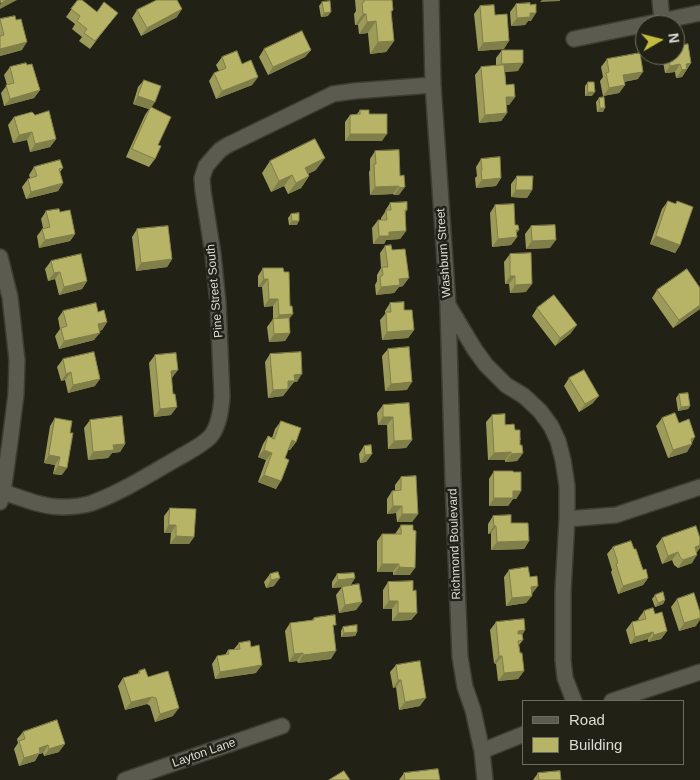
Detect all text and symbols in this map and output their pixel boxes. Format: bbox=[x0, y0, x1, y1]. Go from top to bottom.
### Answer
north arrow bbox=[635, 15, 685, 65]
text: N bbox=[665, 32, 682, 44]
street label: Washburn Street bbox=[434, 208, 454, 298]
street label: Pine Street South bbox=[204, 244, 226, 338]
street label: Richmond Boulevard bbox=[446, 488, 464, 600]
legend bbox=[522, 700, 685, 765]
text: Road bbox=[569, 711, 605, 728]
street label: Layton Lane bbox=[170, 735, 238, 771]
text: Building bbox=[569, 736, 622, 753]

